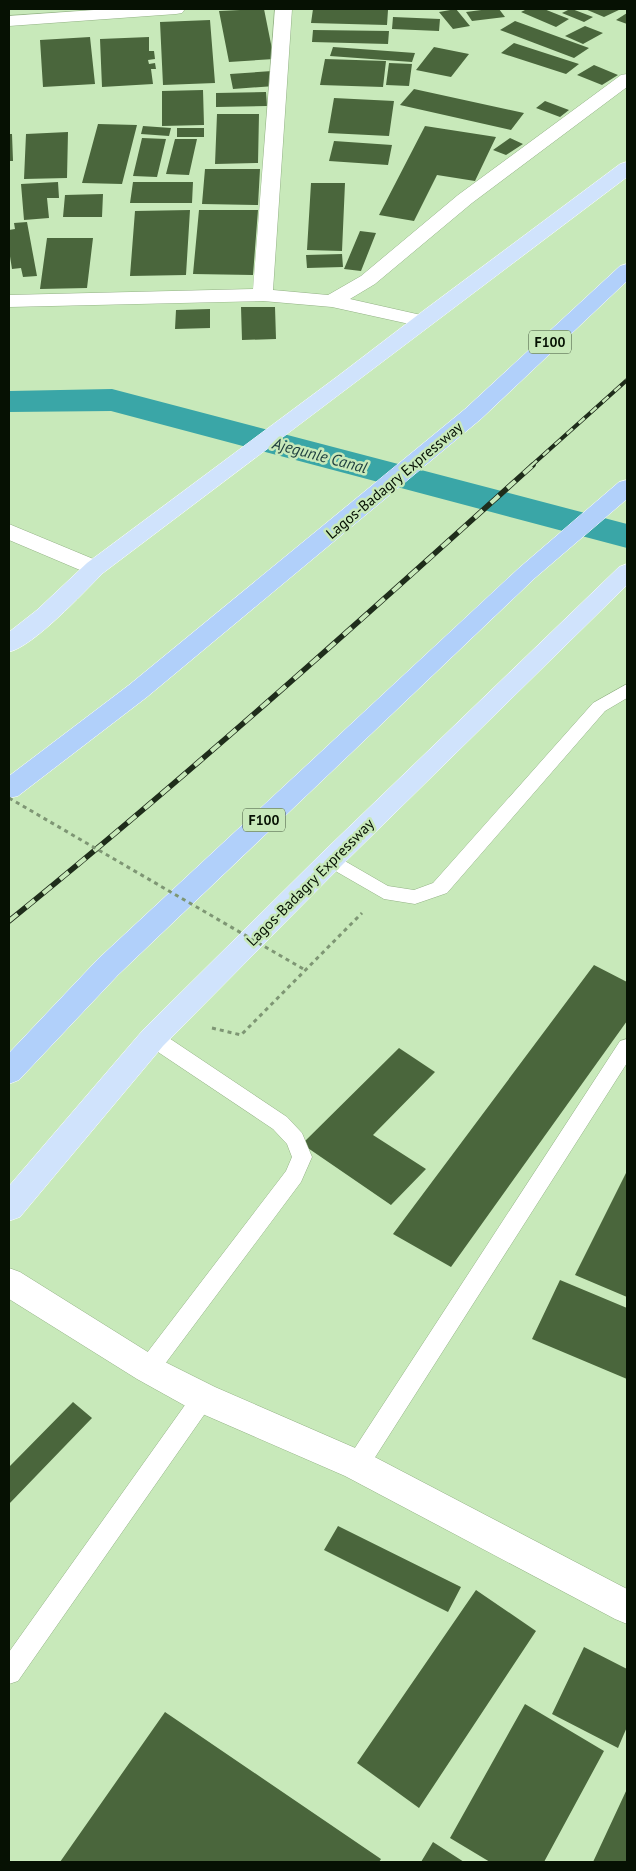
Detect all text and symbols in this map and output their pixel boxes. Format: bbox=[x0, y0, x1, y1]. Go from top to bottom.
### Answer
road number: F100 bbox=[529, 331, 571, 354]
street label: Lagos-Badagry Expressway bbox=[322, 417, 466, 543]
water label: Ajegunle Canal bbox=[269, 432, 370, 477]
road number: F100 bbox=[243, 808, 285, 832]
street label: Lagos-Badagry Expressway bbox=[242, 814, 378, 950]

